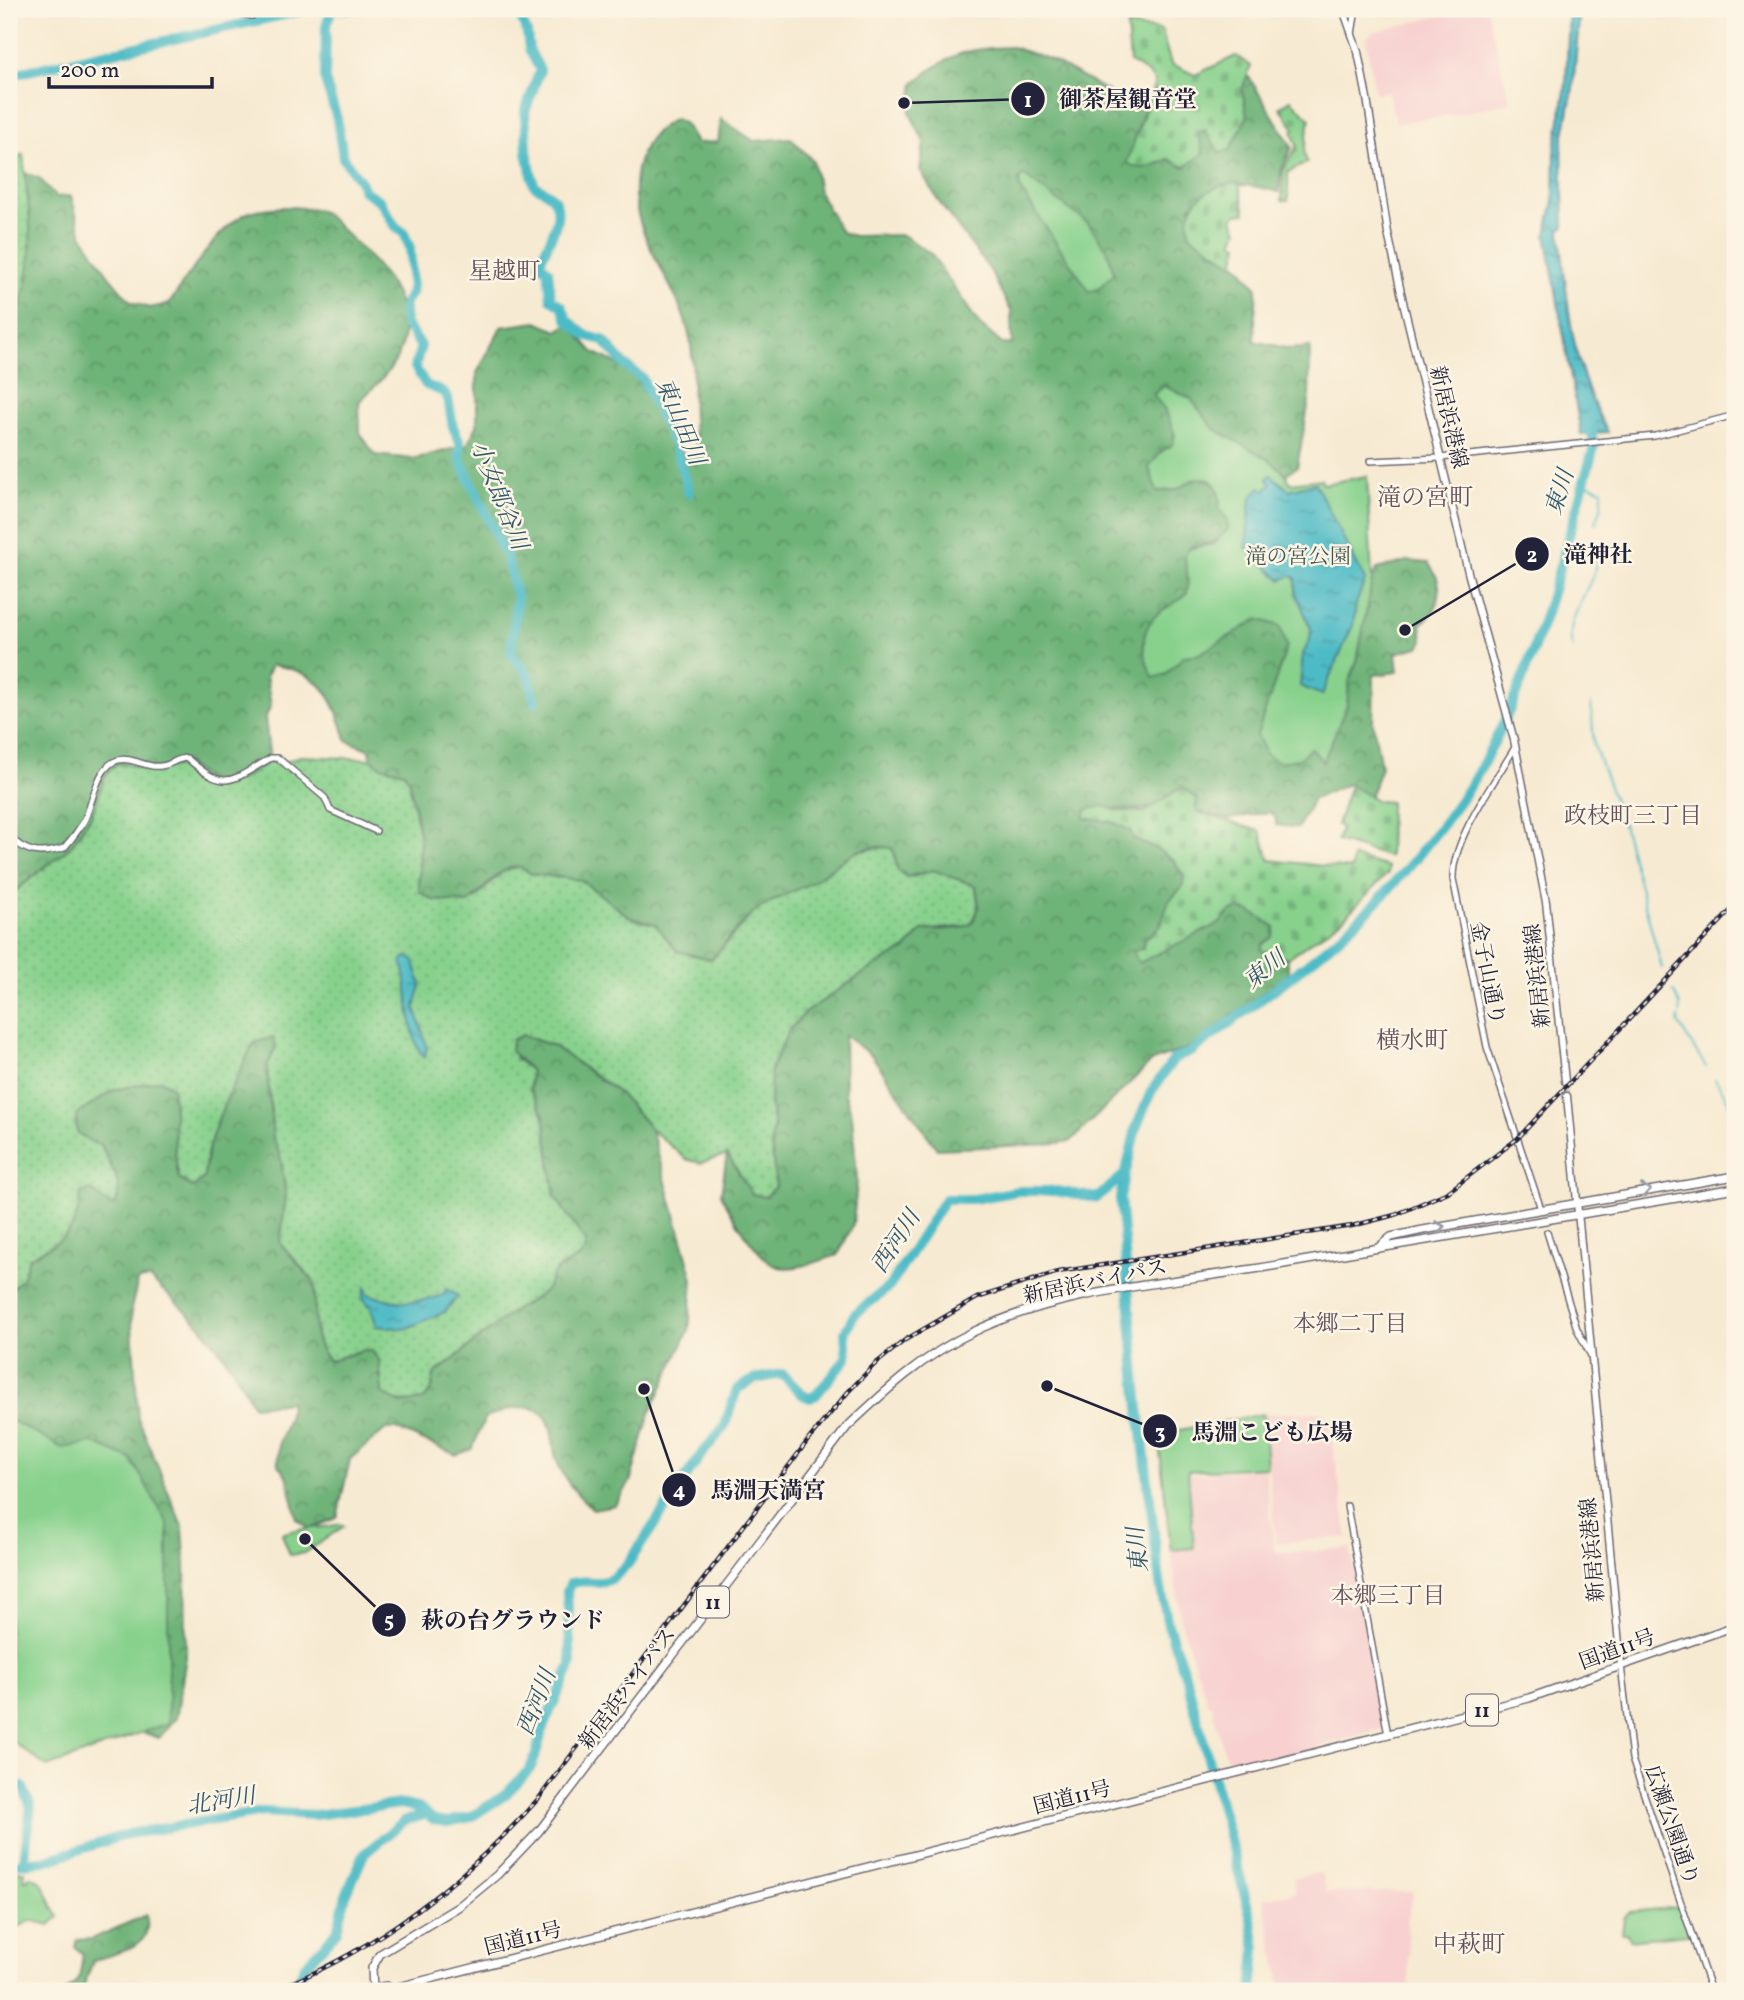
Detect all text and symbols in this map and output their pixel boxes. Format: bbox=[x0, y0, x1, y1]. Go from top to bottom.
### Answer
scale bar bbox=[49, 46, 212, 90]
text: 200 m bbox=[60, 57, 120, 86]
callout: 御茶屋観音堂 bbox=[1010, 77, 1211, 121]
text: 御茶屋観音堂 bbox=[1059, 85, 1197, 117]
text: 1 bbox=[1024, 87, 1032, 116]
district label: 星越町 bbox=[468, 256, 540, 290]
street label: 新居浜港線 bbox=[1422, 363, 1473, 472]
water label: 東山田川 bbox=[646, 373, 713, 473]
water label: 小女郎谷川 bbox=[462, 436, 536, 558]
water label: 東川 bbox=[1539, 463, 1584, 519]
district label: 滝の宮町 bbox=[1377, 482, 1473, 516]
callout: 滝神社 bbox=[1514, 532, 1646, 576]
text: 滝神社 bbox=[1564, 540, 1633, 572]
text: 2 bbox=[1527, 542, 1537, 571]
park label: 滝の宮公園 bbox=[1246, 543, 1351, 572]
district label: 政枝町三丁目 bbox=[1564, 801, 1702, 833]
street label: 金子山通り bbox=[1462, 919, 1511, 1028]
street label: 新居浜港線 bbox=[1519, 922, 1558, 1030]
water label: 東川 bbox=[1237, 942, 1296, 997]
district label: 横水町 bbox=[1376, 1025, 1448, 1059]
one-way arrow bbox=[1640, 1183, 1652, 1198]
water label: 西河川 bbox=[864, 1202, 931, 1280]
one-way arrow bbox=[1434, 1220, 1446, 1235]
street label: 新居浜バイパス bbox=[1021, 1253, 1170, 1312]
district label: 本郷二丁目 bbox=[1293, 1309, 1408, 1341]
callout: 馬淵こども広場 bbox=[1142, 1409, 1366, 1453]
text: 馬淵こども広場 bbox=[1192, 1418, 1353, 1450]
text: 3 bbox=[1155, 1419, 1165, 1448]
callout: 馬淵天満宮 bbox=[661, 1468, 839, 1512]
text: 馬淵天満宮 bbox=[711, 1476, 826, 1508]
text: 4 bbox=[673, 1477, 686, 1506]
street label: 新居浜港線 bbox=[1574, 1496, 1613, 1603]
water label: 東川 bbox=[1120, 1522, 1157, 1574]
district label: 本郷三丁目 bbox=[1331, 1581, 1446, 1613]
road number: 11 bbox=[697, 1586, 729, 1618]
callout: 萩の台グラウンド bbox=[372, 1598, 619, 1642]
text: 萩の台グラウンド bbox=[421, 1606, 605, 1638]
text: 5 bbox=[384, 1607, 394, 1636]
street label: 新居浜バイパス bbox=[573, 1622, 684, 1756]
street label: 国道11号 bbox=[1575, 1623, 1660, 1678]
water label: 西河川 bbox=[511, 1662, 566, 1741]
road number: 11 bbox=[1466, 1694, 1498, 1726]
street label: 広瀬公園通り bbox=[1636, 1761, 1705, 1890]
street label: 国道11号 bbox=[1030, 1775, 1114, 1822]
water label: 北河川 bbox=[185, 1780, 261, 1823]
street label: 国道11号 bbox=[481, 1916, 565, 1963]
district label: 中萩町 bbox=[1433, 1929, 1505, 1963]

